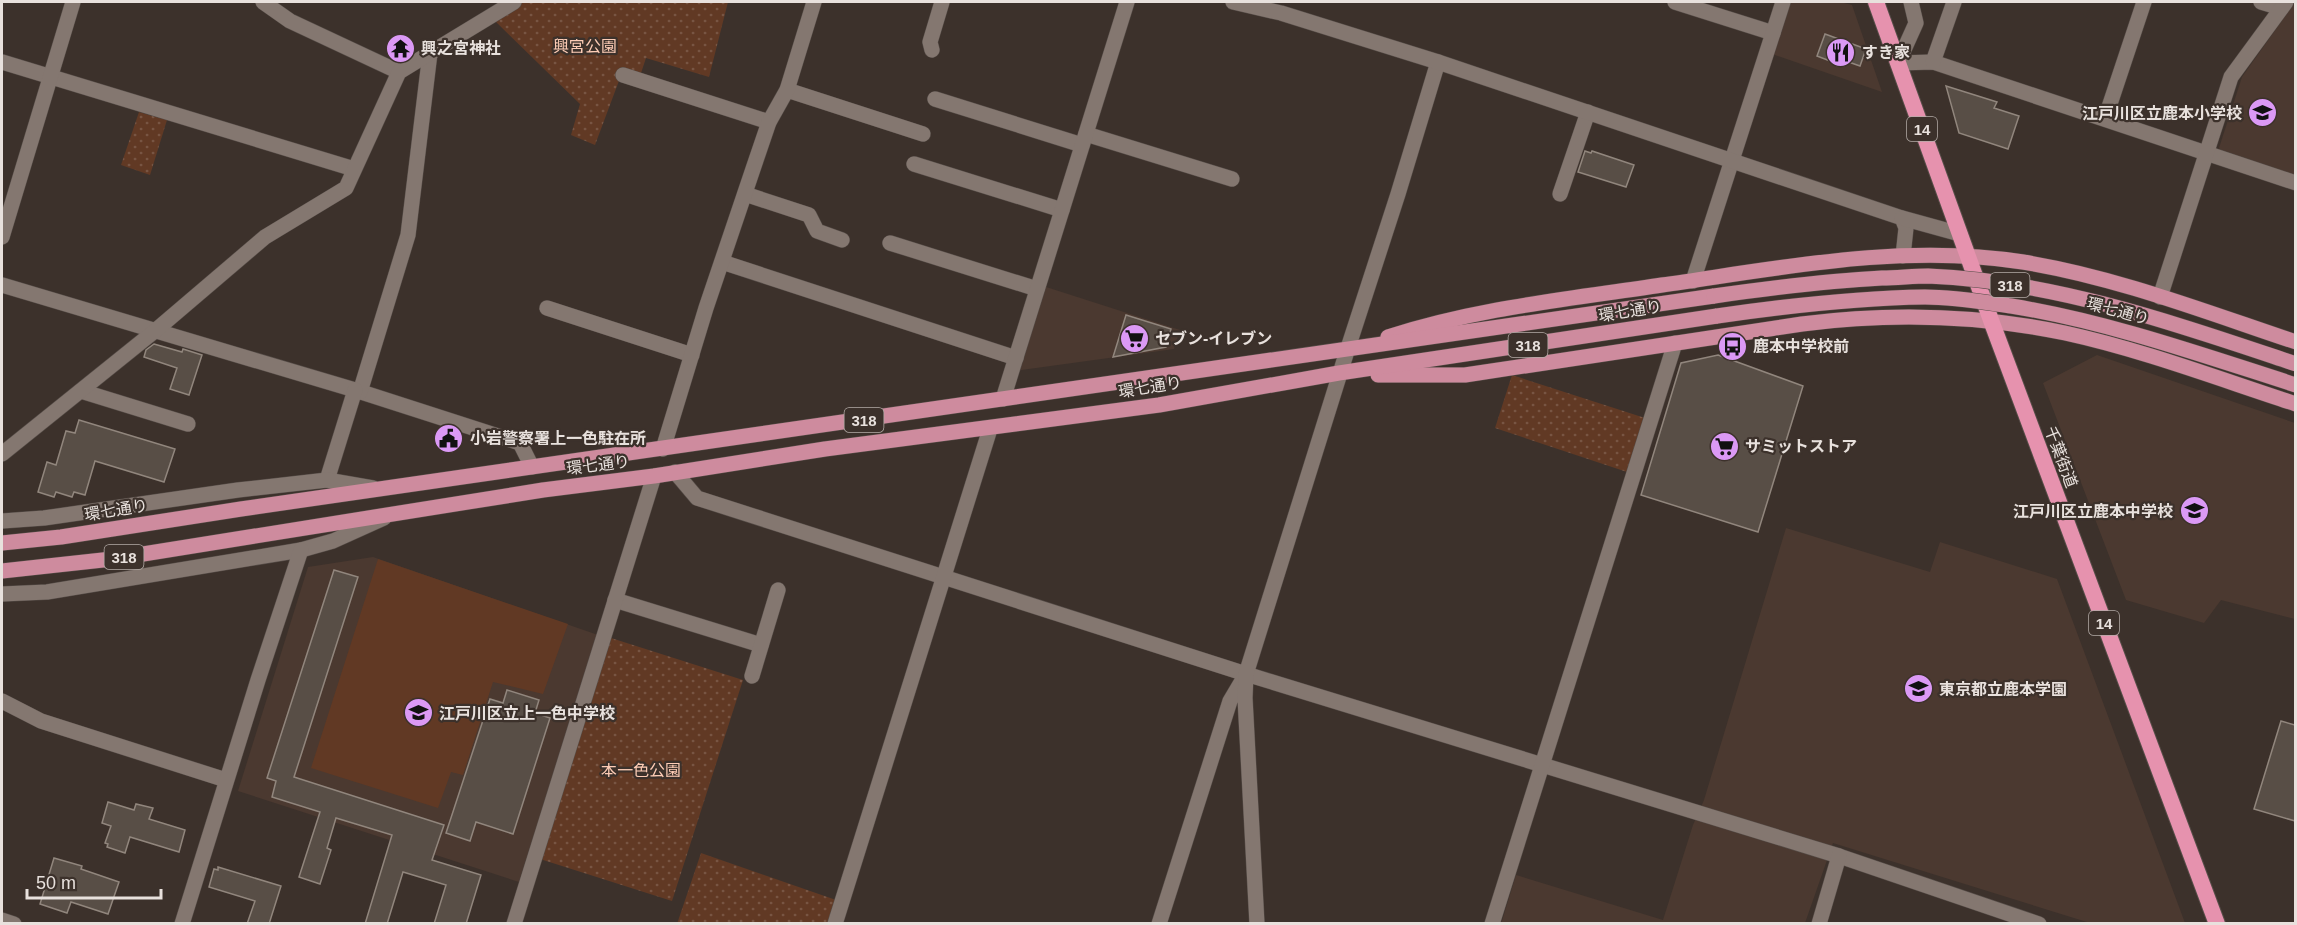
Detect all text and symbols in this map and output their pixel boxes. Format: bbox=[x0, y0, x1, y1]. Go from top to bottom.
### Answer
temple icon: 興之宮神社 bbox=[384, 32, 416, 64]
restaurant icon: すき家 bbox=[1825, 36, 1857, 68]
park label: 興宮公園 bbox=[553, 38, 617, 55]
place label: 興之宮神社 bbox=[421, 39, 501, 57]
place label: すき家 bbox=[1862, 44, 1910, 61]
school or university icon: 江戸川区立鹿本小学校 bbox=[2247, 97, 2279, 129]
place label: 江戸川区立鹿本小学校 bbox=[2082, 105, 2242, 122]
road number: 14 bbox=[1907, 117, 1937, 141]
road number: 318 bbox=[1990, 273, 2030, 297]
street label: 環七通り bbox=[2085, 295, 2151, 327]
street label: 環七通り bbox=[1597, 298, 1663, 324]
supermarket icon: セブン-イレブン bbox=[1118, 322, 1150, 354]
place label: セブン-イレブン bbox=[1155, 330, 1272, 347]
bus stop icon: 鹿本中学校前 bbox=[1716, 330, 1748, 362]
road number: 318 bbox=[1508, 333, 1547, 357]
place label: 鹿本中学校前 bbox=[1753, 338, 1849, 355]
street label: 環七通り bbox=[1117, 374, 1183, 400]
road number: 318 bbox=[844, 408, 884, 432]
public building icon: 小岩警察署上一色駐在所 bbox=[433, 422, 465, 454]
street label: 千葉街道 bbox=[2042, 424, 2080, 490]
place label: 小岩警察署上一色駐在所 bbox=[470, 430, 646, 447]
supermarket icon: サミットストア bbox=[1708, 430, 1740, 462]
place label: サミットストア bbox=[1745, 438, 1857, 455]
street label: 環七通り bbox=[565, 453, 631, 477]
school or university icon: 江戸川区立鹿本中学校 bbox=[2178, 495, 2210, 527]
street label: 環七通り bbox=[83, 497, 149, 523]
place label: 江戸川区立鹿本中学校 bbox=[2013, 503, 2173, 520]
road number: 318 bbox=[104, 545, 144, 569]
road number: 14 bbox=[2089, 611, 2119, 635]
school or university icon: 東京都立鹿本学園 bbox=[1902, 673, 1934, 705]
place label: 東京都立鹿本学園 bbox=[1939, 681, 2067, 698]
school or university icon: 江戸川区立上一色中学校 bbox=[402, 697, 434, 729]
place label: 江戸川区立上一色中学校 bbox=[439, 705, 615, 722]
park label: 本一色公園 bbox=[601, 762, 681, 779]
scale bar bbox=[27, 862, 160, 900]
text: 50 m bbox=[36, 873, 76, 893]

